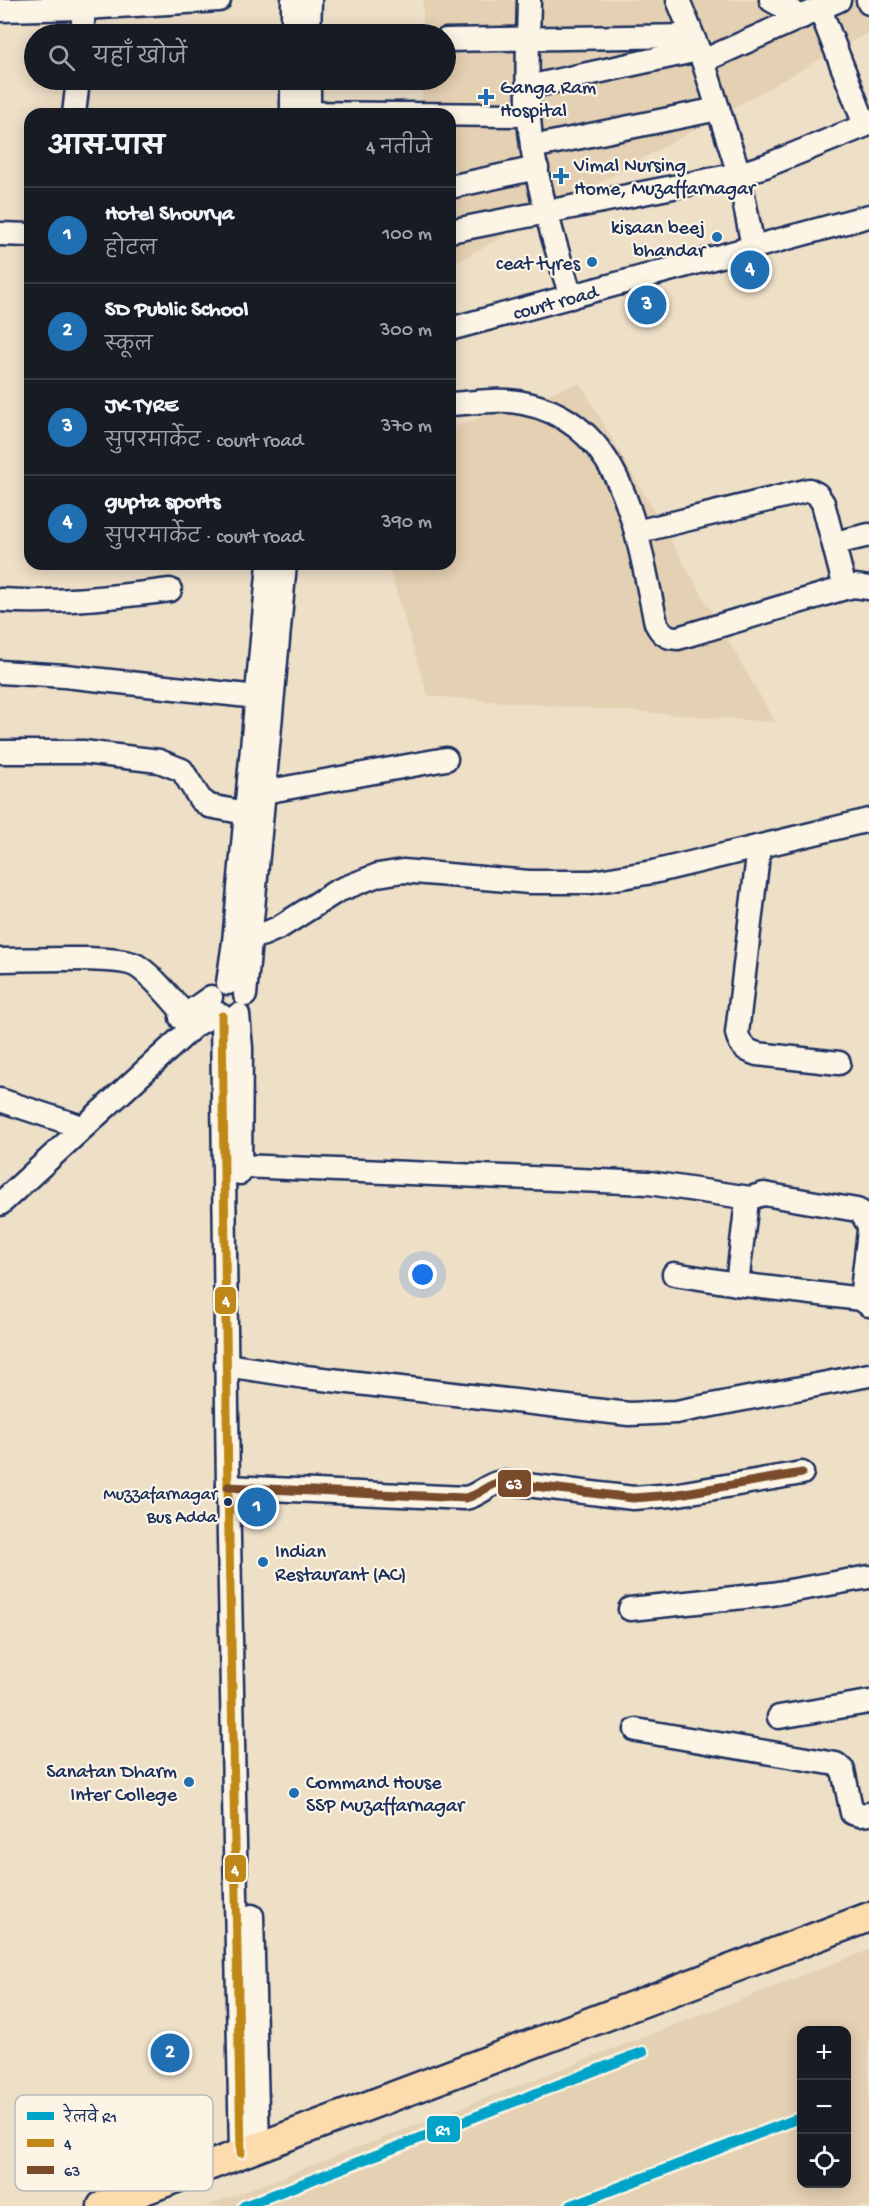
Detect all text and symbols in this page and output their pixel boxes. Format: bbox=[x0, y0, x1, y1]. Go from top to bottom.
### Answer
search box bbox=[24, 24, 456, 90]
icon: search bbox=[45, 41, 78, 74]
text: यहाँ खोजें bbox=[93, 46, 187, 72]
place label: Ganga Ram Hospital bbox=[500, 78, 596, 124]
marker: Ganga Ram Hospital bbox=[477, 88, 495, 106]
text: आस-पास bbox=[48, 134, 165, 165]
text: 4 नतीजे bbox=[366, 138, 432, 161]
place label: Vimal Nursing Home, Muzaffarnagar bbox=[573, 156, 757, 202]
marker: Vimal Nursing Home, Muzaffarnagar bbox=[552, 167, 570, 185]
text: Hotel Shourya bbox=[105, 202, 234, 228]
place label: kisaan beej bhandar bbox=[611, 218, 707, 264]
text: 1 bbox=[63, 224, 72, 247]
text: 100 m bbox=[382, 224, 432, 247]
marker: kisaan beej bhandar bbox=[710, 230, 724, 244]
text: होटल bbox=[105, 239, 157, 262]
pin: 4 bbox=[730, 248, 770, 292]
place label: ceat tyres bbox=[496, 254, 581, 277]
marker: ceat tyres bbox=[585, 255, 599, 269]
street label: court road bbox=[511, 281, 603, 327]
pin: 3 bbox=[628, 282, 666, 328]
text: SD Public School bbox=[105, 298, 248, 324]
text: 2 bbox=[63, 320, 72, 343]
text: 300 m bbox=[380, 320, 432, 343]
text: स्कूल bbox=[105, 335, 153, 358]
text: JK TYRE bbox=[105, 394, 178, 420]
text: 3 bbox=[62, 416, 73, 439]
text: 370 m bbox=[381, 416, 432, 439]
text: सुपरमार्केट · court road bbox=[105, 431, 303, 454]
text: gupta sports bbox=[105, 490, 220, 516]
text: 4 bbox=[63, 512, 72, 535]
text: 390 m bbox=[381, 512, 432, 535]
text: सुपरमार्केट · court road bbox=[105, 527, 303, 550]
your location bbox=[408, 1260, 437, 1289]
line badge: 4 bbox=[214, 1286, 237, 1315]
text: 4 bbox=[221, 1294, 230, 1313]
line badge: 63 bbox=[497, 1469, 532, 1498]
text: 63 bbox=[506, 1477, 522, 1496]
pin: 1 bbox=[238, 1484, 276, 1530]
place label: Muzzafarnagar Bus Adda bbox=[103, 1485, 219, 1529]
marker: Muzzafarnagar Bus Adda bbox=[222, 1496, 234, 1508]
place label: Indian Restaurant (AC) bbox=[275, 1542, 406, 1588]
marker: Indian Restaurant (AC) bbox=[256, 1555, 270, 1569]
place label: Sanatan Dharm Inter College bbox=[46, 1762, 178, 1808]
place label: Command House SSP Muzaffarnagar bbox=[306, 1773, 466, 1819]
marker: Sanatan Dharm Inter College bbox=[182, 1775, 196, 1789]
marker: Command House SSP Muzaffarnagar bbox=[287, 1786, 301, 1800]
line badge: 4 bbox=[224, 1854, 247, 1883]
text: 4 bbox=[230, 1863, 239, 1882]
map controls bbox=[797, 2026, 851, 2188]
button: + bbox=[797, 2026, 851, 2080]
pin: 2 bbox=[150, 2030, 190, 2076]
button: − bbox=[797, 2080, 851, 2134]
legend bbox=[15, 2095, 213, 2191]
text: रेलवे R1 bbox=[63, 2103, 117, 2129]
line badge: R1 bbox=[426, 2115, 461, 2143]
text: R1 bbox=[435, 2123, 450, 2142]
button: locate bbox=[797, 2134, 851, 2188]
text: 4 bbox=[64, 2137, 72, 2156]
text: 63 bbox=[64, 2164, 80, 2183]

